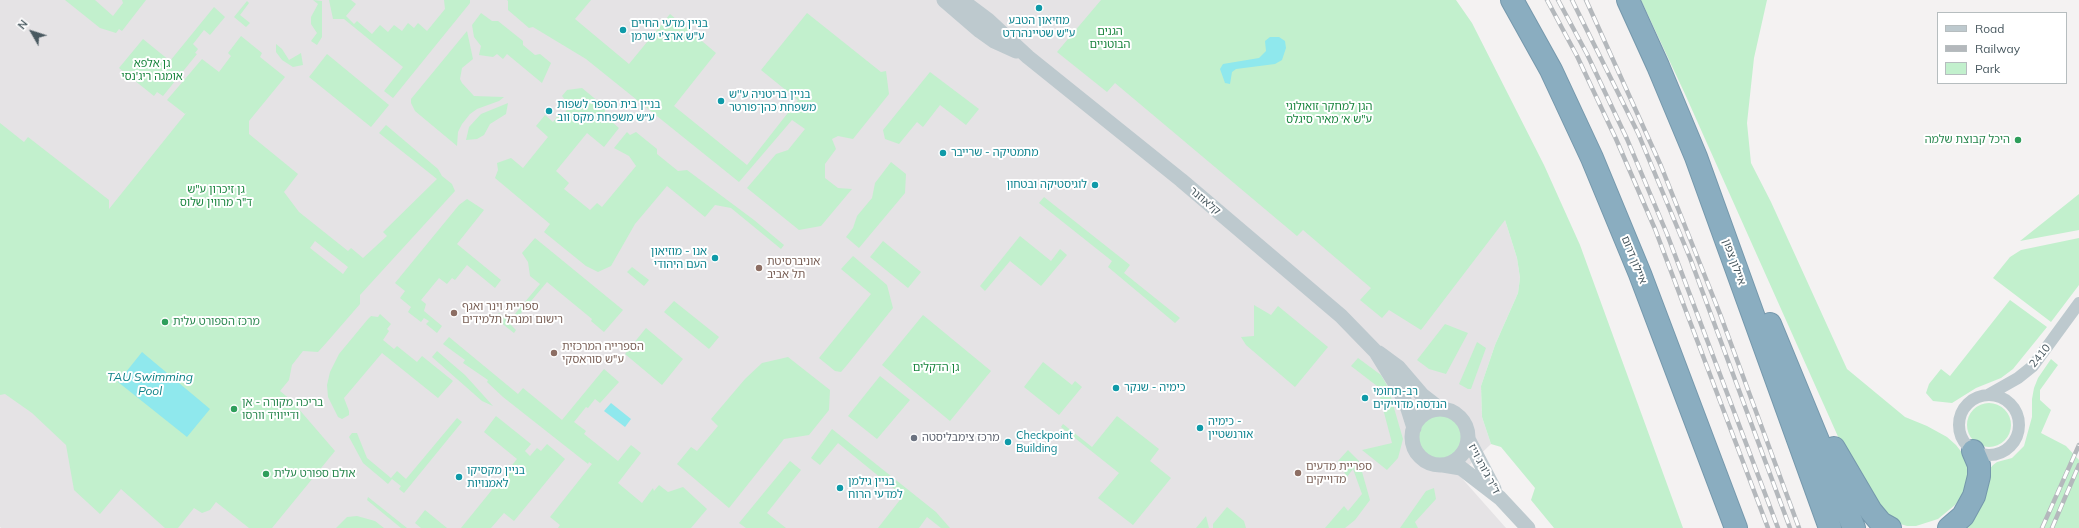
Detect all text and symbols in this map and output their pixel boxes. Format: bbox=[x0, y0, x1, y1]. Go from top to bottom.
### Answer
marker: מוזיאון הטבע ע"ש שטיינהרדט bbox=[1034, 3, 1044, 13]
north arrow bbox=[12, 12, 52, 52]
legend bbox=[1937, 12, 2067, 84]
place label: מוזיאון הטבע ע"ש שטיינהרדט bbox=[1003, 14, 1075, 40]
text: N bbox=[15, 17, 31, 32]
place label: בניין מדעי החיים ע"ש ארצ'י שרמן bbox=[631, 17, 708, 43]
text: Road bbox=[1975, 21, 2004, 36]
marker: בניין מדעי החיים ע"ש ארצ'י שרמן bbox=[618, 25, 628, 35]
park label: הגנים הבוטניים bbox=[1090, 25, 1130, 51]
text: Railway bbox=[1975, 41, 2020, 56]
park label: גן אלפא אומגה ריג'נסי bbox=[121, 57, 183, 83]
text: Park bbox=[1975, 61, 2000, 76]
place label: בניין בריטניה ע''ש משפחת כהן־פורטר bbox=[729, 88, 816, 114]
marker: בניין בריטניה ע''ש משפחת כהן־פורטר bbox=[716, 96, 726, 106]
place label: בניין בית הספר לשפות ע״ש משפחת מקס ווב bbox=[557, 98, 660, 124]
park label: הגן למחקר זואולוגי ע"ש א׳ מאיר סיגלס bbox=[1286, 100, 1372, 126]
marker: בניין בית הספר לשפות ע״ש משפחת מקס ווב bbox=[544, 106, 554, 116]
place label: היכל קבוצת שלמה bbox=[1925, 133, 2010, 147]
marker: היכל קבוצת שלמה bbox=[2013, 135, 2023, 145]
place label: מתמטיקה - שרייבר bbox=[951, 146, 1038, 160]
marker: מתמטיקה - שרייבר bbox=[938, 148, 948, 158]
place label: לוגיסטיקה ובטחון bbox=[1006, 178, 1087, 192]
marker: לוגיסטיקה ובטחון bbox=[1090, 180, 1100, 190]
park label: גן זיכרון ע"ש ד"ר מרווין שלוס bbox=[180, 183, 252, 209]
street label: קלאוזנר bbox=[1187, 184, 1223, 218]
street label: איילון דרום bbox=[1618, 234, 1650, 286]
street label: איילון צפון bbox=[1720, 237, 1748, 287]
place label: אנו - מוזיאון העם היהודי bbox=[651, 245, 707, 271]
marker: אנו - מוזיאון העם היהודי bbox=[710, 253, 720, 263]
place label: אוניברסיטת תל אביב bbox=[767, 255, 820, 281]
marker: אוניברסיטת תל אביב bbox=[754, 263, 764, 273]
place label: ספריית וינר ואגף רישום ומנהל תלמידים bbox=[462, 300, 563, 326]
marker: ספריית וינר ואגף רישום ומנהל תלמידים bbox=[449, 308, 459, 318]
place label: מרכז הספורט עלית bbox=[173, 315, 260, 329]
marker: מרכז הספורט עלית bbox=[160, 317, 170, 327]
place label: הספרייה המרכזית ע"ש סוראסקי bbox=[562, 340, 644, 366]
street label: 2410 bbox=[2027, 342, 2053, 370]
marker: הספרייה המרכזית ע"ש סוראסקי bbox=[549, 348, 559, 358]
park label: גן הדקלים bbox=[913, 361, 959, 375]
water label: TAU Swimming Pool bbox=[107, 370, 193, 398]
place label: כימיה - שנקר bbox=[1124, 381, 1185, 395]
marker: כימיה - שנקר bbox=[1111, 383, 1121, 393]
place label: רב-תחומי הנדסה מדוייקים bbox=[1373, 385, 1447, 411]
marker: רב-תחומי הנדסה מדוייקים bbox=[1360, 393, 1370, 403]
place label: בריכה מקורה - אן ודייוויד וורסו bbox=[242, 396, 323, 422]
marker: בריכה מקורה - אן ודייוויד וורסו bbox=[229, 404, 239, 414]
place label: כימיה - אורנשטיין bbox=[1208, 415, 1253, 441]
marker: כימיה - אורנשטיין bbox=[1195, 423, 1205, 433]
place label: Checkpoint Building bbox=[1016, 429, 1073, 455]
place label: מרכז צימבליסטה bbox=[922, 431, 999, 445]
marker: מרכז צימבליסטה bbox=[909, 433, 919, 443]
marker: Checkpoint Building bbox=[1003, 437, 1013, 447]
street label: ד"ר ג'ורג וייז bbox=[1465, 442, 1503, 496]
place label: ספריית מדעים מדוייקים bbox=[1306, 460, 1372, 486]
place label: בניין מקסיקו לאמנויות bbox=[467, 464, 525, 490]
place label: אולם ספורט עלית bbox=[274, 467, 355, 481]
marker: ספריית מדעים מדוייקים bbox=[1293, 468, 1303, 478]
marker: אולם ספורט עלית bbox=[261, 469, 271, 479]
marker: בניין מקסיקו לאמנויות bbox=[454, 472, 464, 482]
place label: בניין גילמן למדעי הרוח bbox=[848, 475, 903, 501]
marker: בניין גילמן למדעי הרוח bbox=[835, 483, 845, 493]

